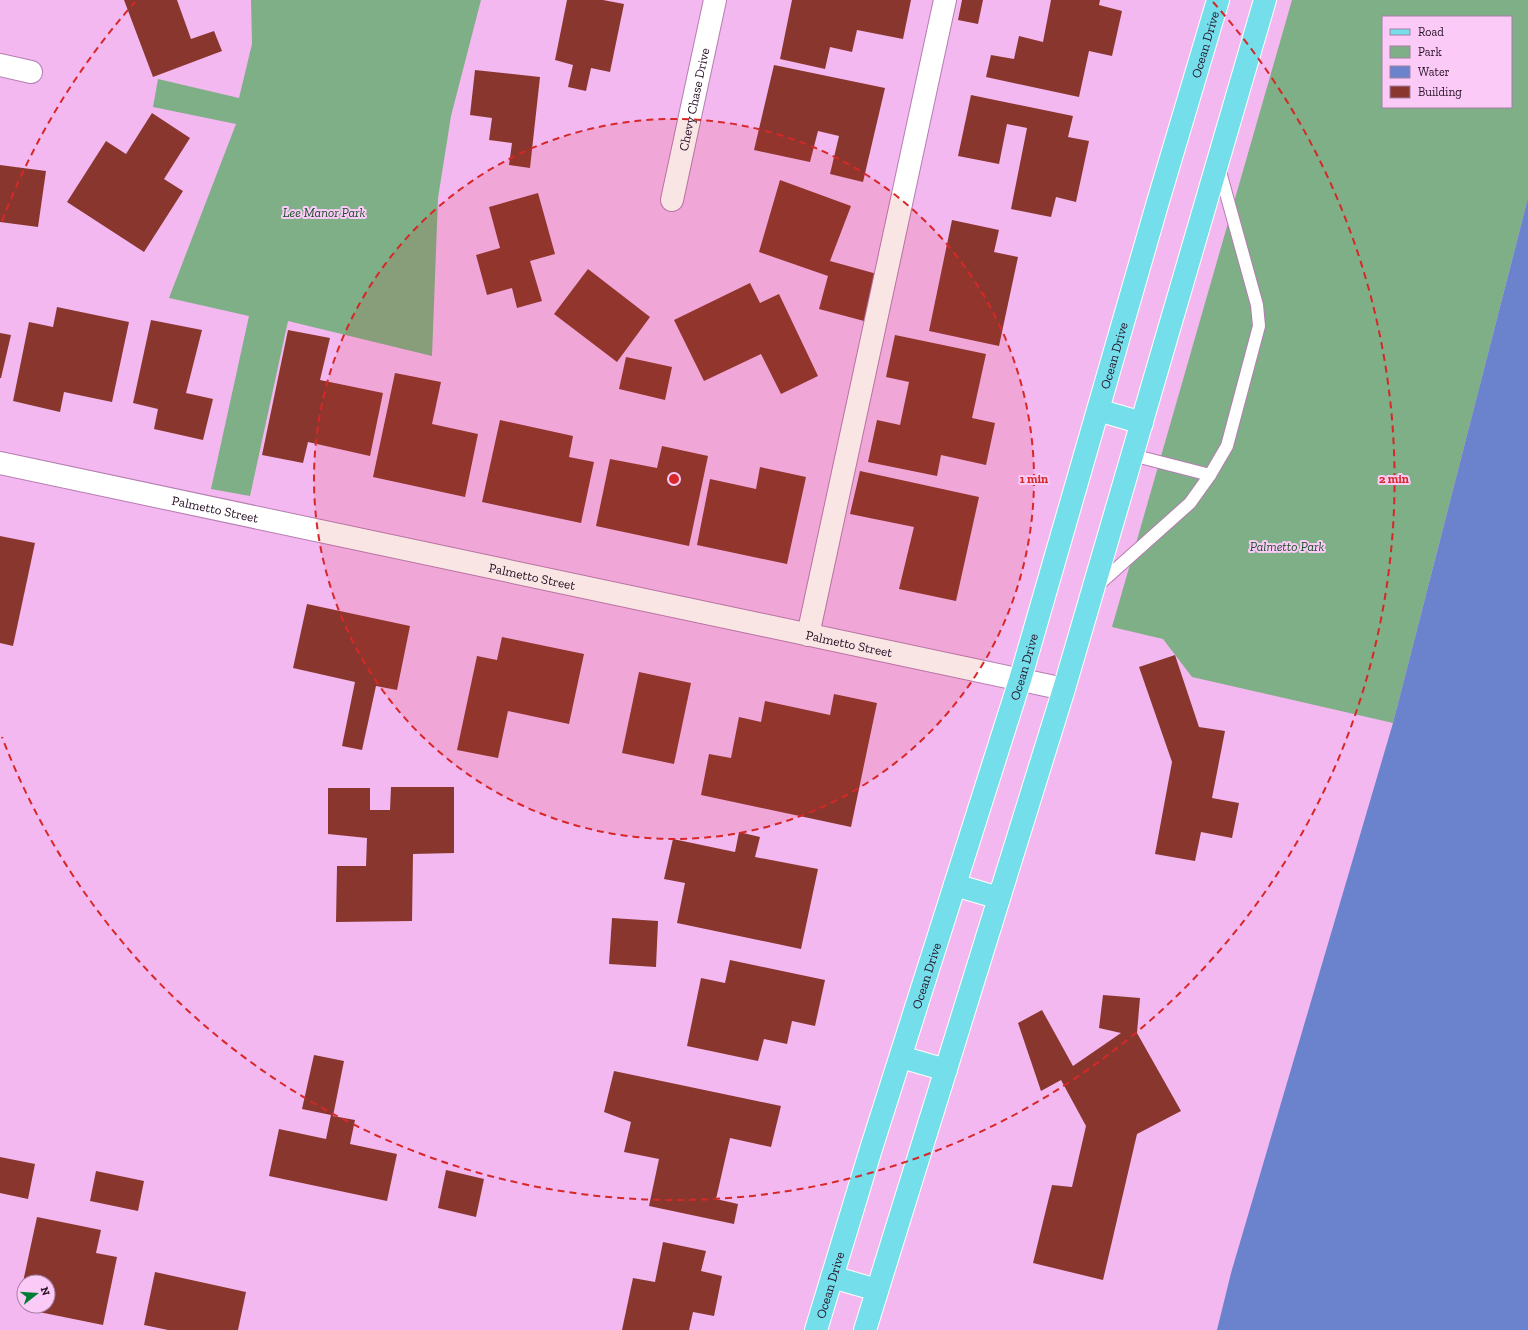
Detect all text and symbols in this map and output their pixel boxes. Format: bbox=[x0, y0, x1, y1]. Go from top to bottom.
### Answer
street label: Ocean Drive bbox=[1188, 10, 1222, 80]
legend bbox=[1382, 16, 1512, 108]
text: Road bbox=[1418, 25, 1444, 39]
text: Park bbox=[1418, 45, 1443, 59]
street label: Chevy Chase Drive bbox=[676, 47, 712, 152]
text: Water bbox=[1418, 65, 1450, 79]
text: Building bbox=[1418, 85, 1462, 99]
park label: Lee Manor Park bbox=[283, 205, 366, 220]
street label: Ocean Drive bbox=[1097, 320, 1131, 391]
centre of rings bbox=[667, 472, 681, 486]
text: 1 min bbox=[1020, 472, 1048, 486]
text: 2 min bbox=[1379, 472, 1409, 486]
street label: Palmetto Street bbox=[170, 493, 260, 526]
park label: Palmetto Park bbox=[1250, 539, 1325, 554]
street label: Palmetto Street bbox=[487, 560, 577, 593]
street label: Palmetto Street bbox=[804, 627, 894, 660]
street label: Ocean Drive bbox=[1007, 632, 1041, 702]
street label: Ocean Drive bbox=[909, 941, 944, 1011]
street label: Ocean Drive bbox=[813, 1250, 847, 1320]
north arrow bbox=[16, 1274, 56, 1314]
text: N bbox=[38, 1285, 53, 1298]

